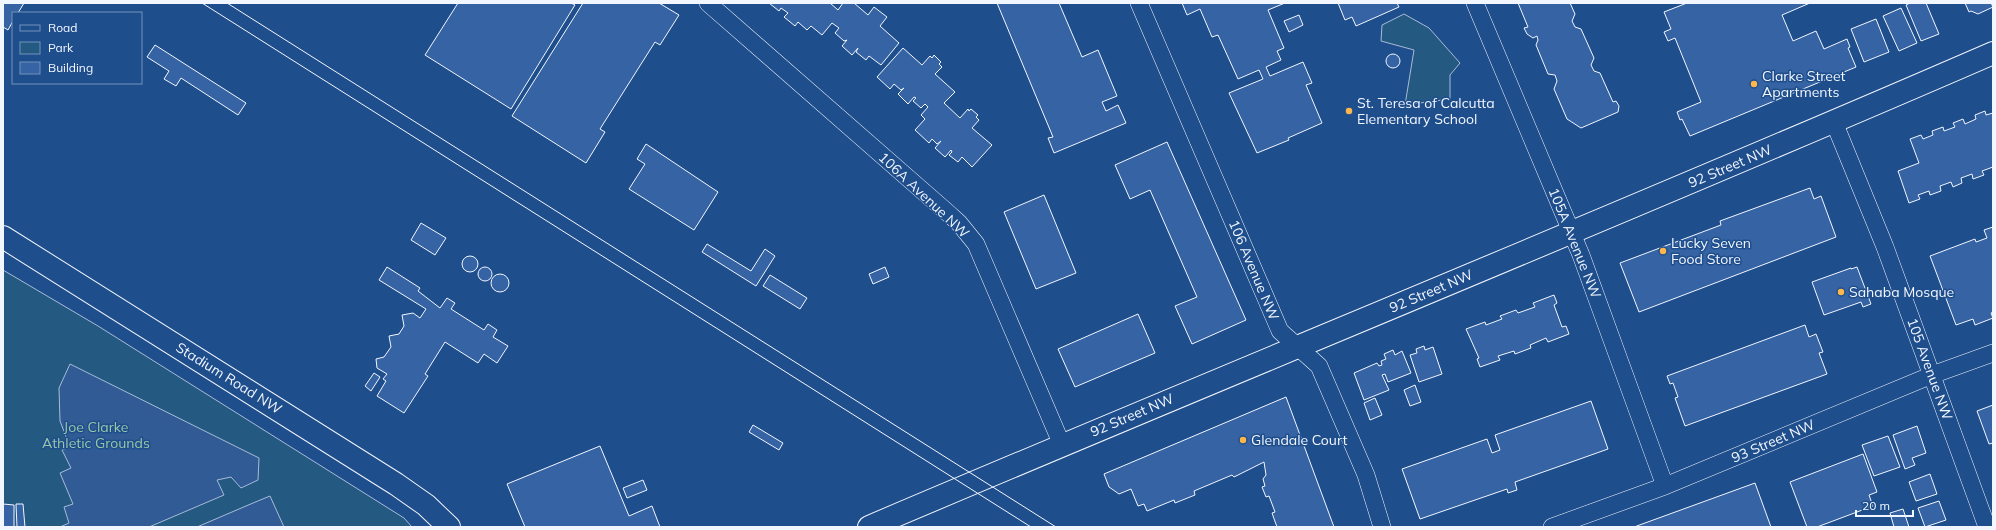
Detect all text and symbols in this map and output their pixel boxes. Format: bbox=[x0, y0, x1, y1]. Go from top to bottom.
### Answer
legend bbox=[12, 12, 142, 84]
text: Road bbox=[48, 20, 77, 35]
text: Park bbox=[48, 40, 74, 55]
text: Building bbox=[48, 60, 93, 75]
place label: Clarke Street Apartments bbox=[1762, 67, 1846, 101]
marker: Clarke Street Apartments bbox=[1749, 79, 1759, 89]
place label: St. Teresa of Calcutta Elementary School bbox=[1357, 94, 1495, 128]
marker: St. Teresa of Calcutta Elementary School bbox=[1344, 106, 1354, 116]
street label: 92 Street NW bbox=[1686, 140, 1775, 192]
street label: 106A Avenue NW bbox=[875, 148, 973, 242]
street label: 105A Avenue NW bbox=[1545, 185, 1606, 301]
street label: 106 Avenue NW bbox=[1225, 217, 1283, 323]
place label: Lucky Seven Food Store bbox=[1671, 234, 1751, 268]
marker: Lucky Seven Food Store bbox=[1658, 246, 1668, 256]
street label: 92 Street NW bbox=[1387, 265, 1476, 317]
place label: Sahaba Mosque bbox=[1849, 283, 1954, 301]
marker: Sahaba Mosque bbox=[1836, 287, 1846, 297]
street label: 105 Avenue NW bbox=[1903, 316, 1957, 423]
street label: Stadium Road NW bbox=[173, 338, 286, 418]
street label: 92 Street NW bbox=[1088, 389, 1177, 441]
street label: 93 Street NW bbox=[1729, 415, 1818, 467]
park label: Joe Clarke Athletic Grounds bbox=[42, 418, 150, 452]
place label: Glendale Court bbox=[1251, 431, 1347, 449]
marker: Glendale Court bbox=[1238, 435, 1248, 445]
scale bar bbox=[1856, 492, 1913, 518]
text: 20 m bbox=[1862, 498, 1890, 513]

